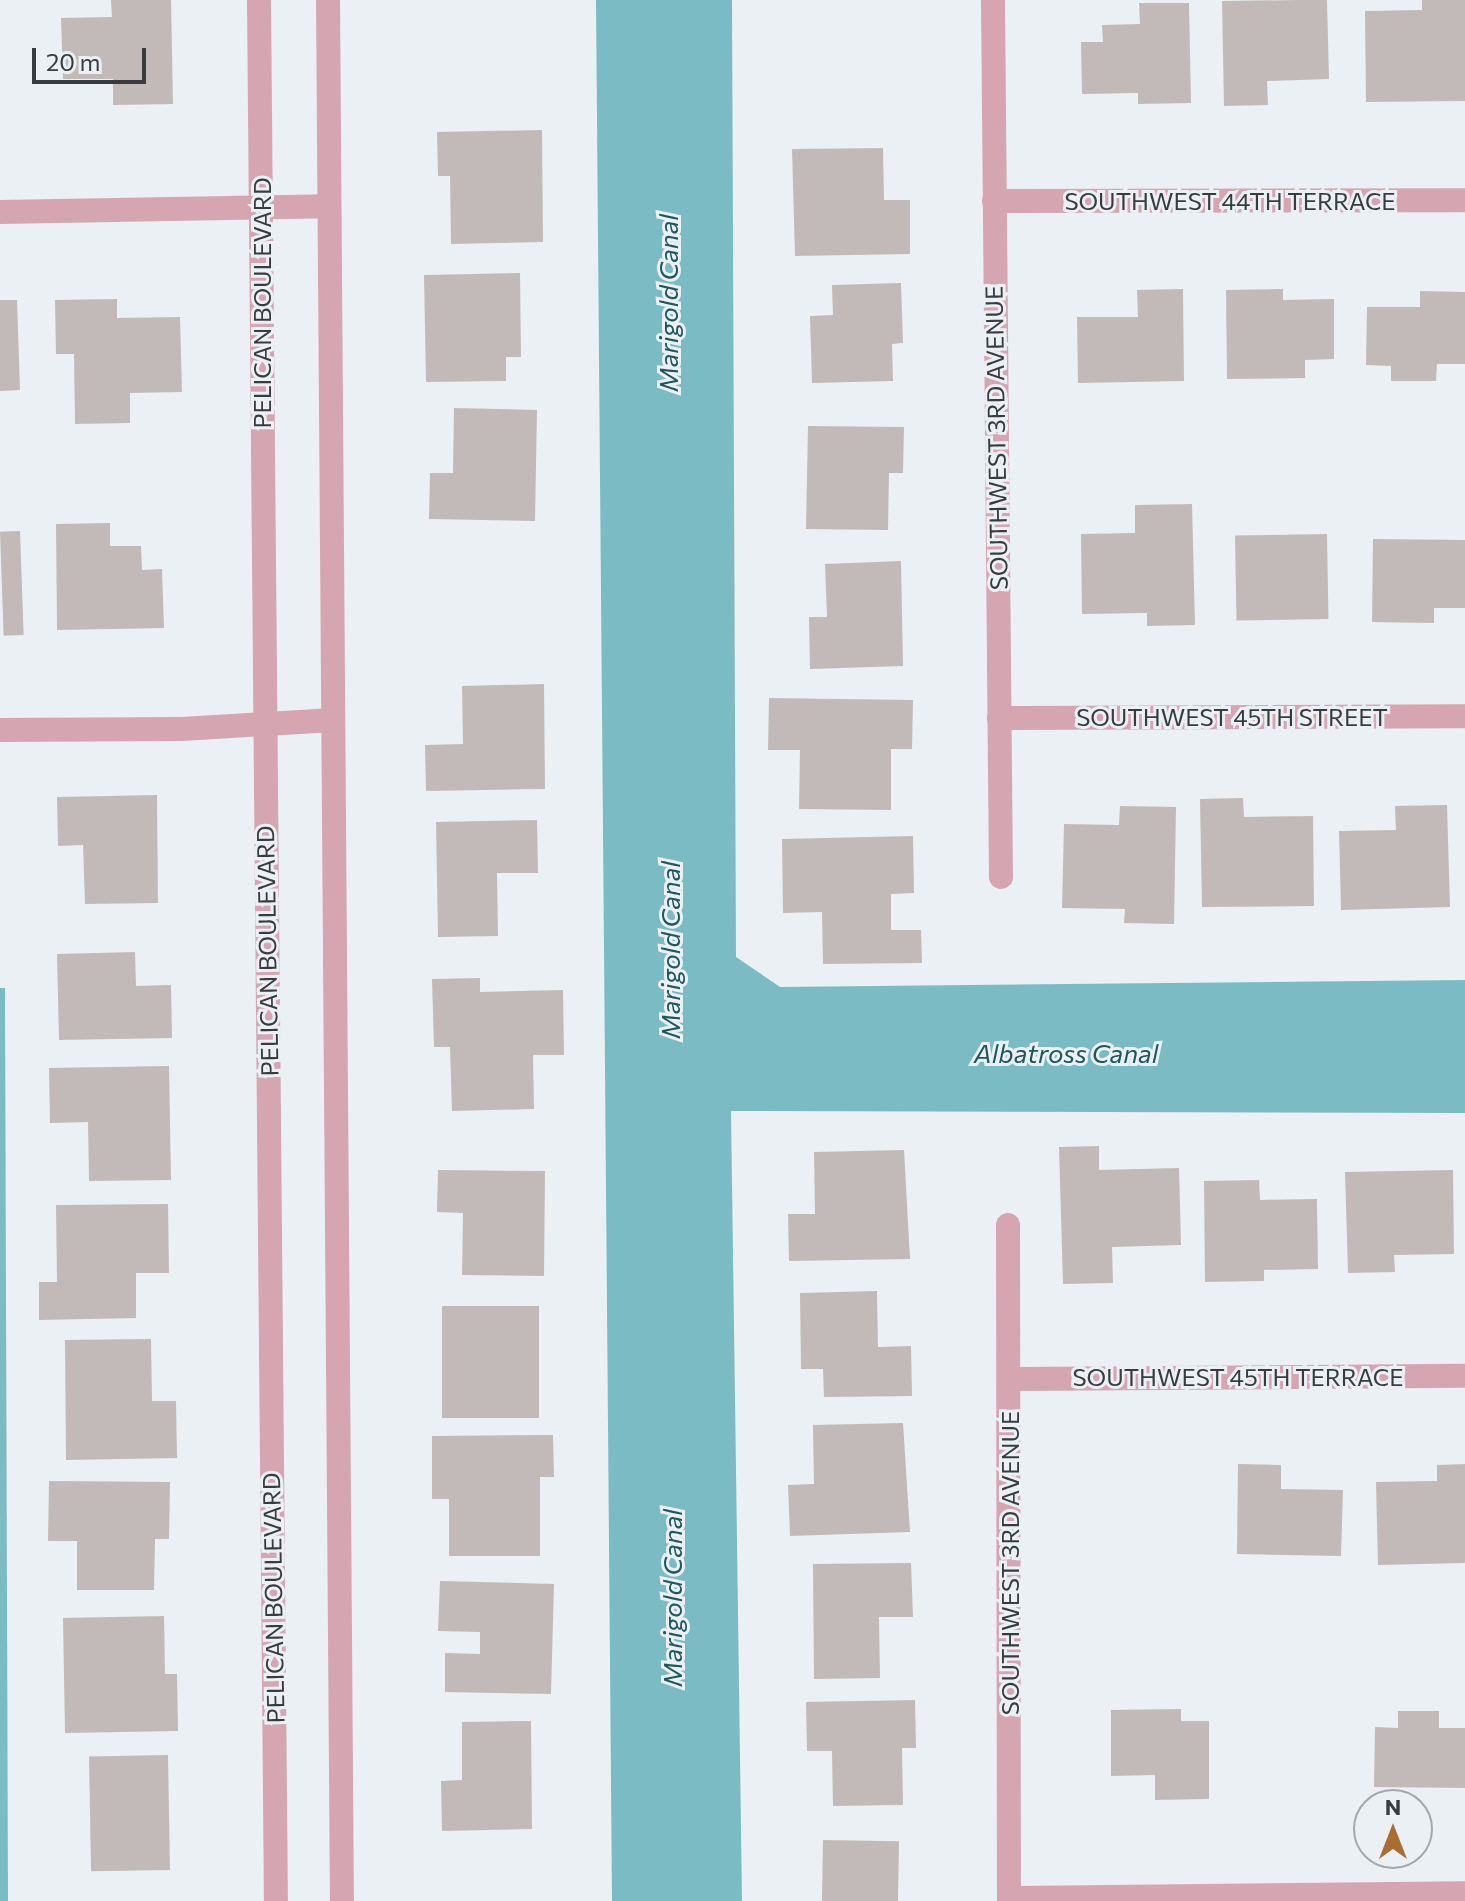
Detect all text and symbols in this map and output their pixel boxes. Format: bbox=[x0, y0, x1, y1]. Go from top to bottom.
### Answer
scale bar bbox=[36, 32, 150, 82]
text: 20 m bbox=[46, 47, 100, 76]
street label: PELICAN BOULEVARD bbox=[248, 177, 276, 429]
street label: SOUTHWEST 44TH TERRACE bbox=[1064, 187, 1396, 215]
water label: Marigold Canal bbox=[652, 214, 684, 392]
street label: SOUTHWEST 3RD AVENUE bbox=[979, 286, 1013, 590]
street label: SOUTHWEST 45TH STREET bbox=[1076, 703, 1388, 731]
street label: PELICAN BOULEVARD bbox=[250, 825, 284, 1077]
water label: Marigold Canal bbox=[654, 861, 686, 1039]
water label: Albatross Canal bbox=[974, 1037, 1158, 1069]
street label: SOUTHWEST 45TH TERRACE bbox=[1073, 1363, 1403, 1391]
street label: SOUTHWEST 3RD AVENUE bbox=[996, 1411, 1024, 1715]
street label: PELICAN BOULEVARD bbox=[256, 1472, 290, 1724]
water label: Marigold Canal bbox=[656, 1509, 688, 1687]
north arrow bbox=[1353, 1789, 1433, 1869]
text: N bbox=[1385, 1793, 1401, 1820]

